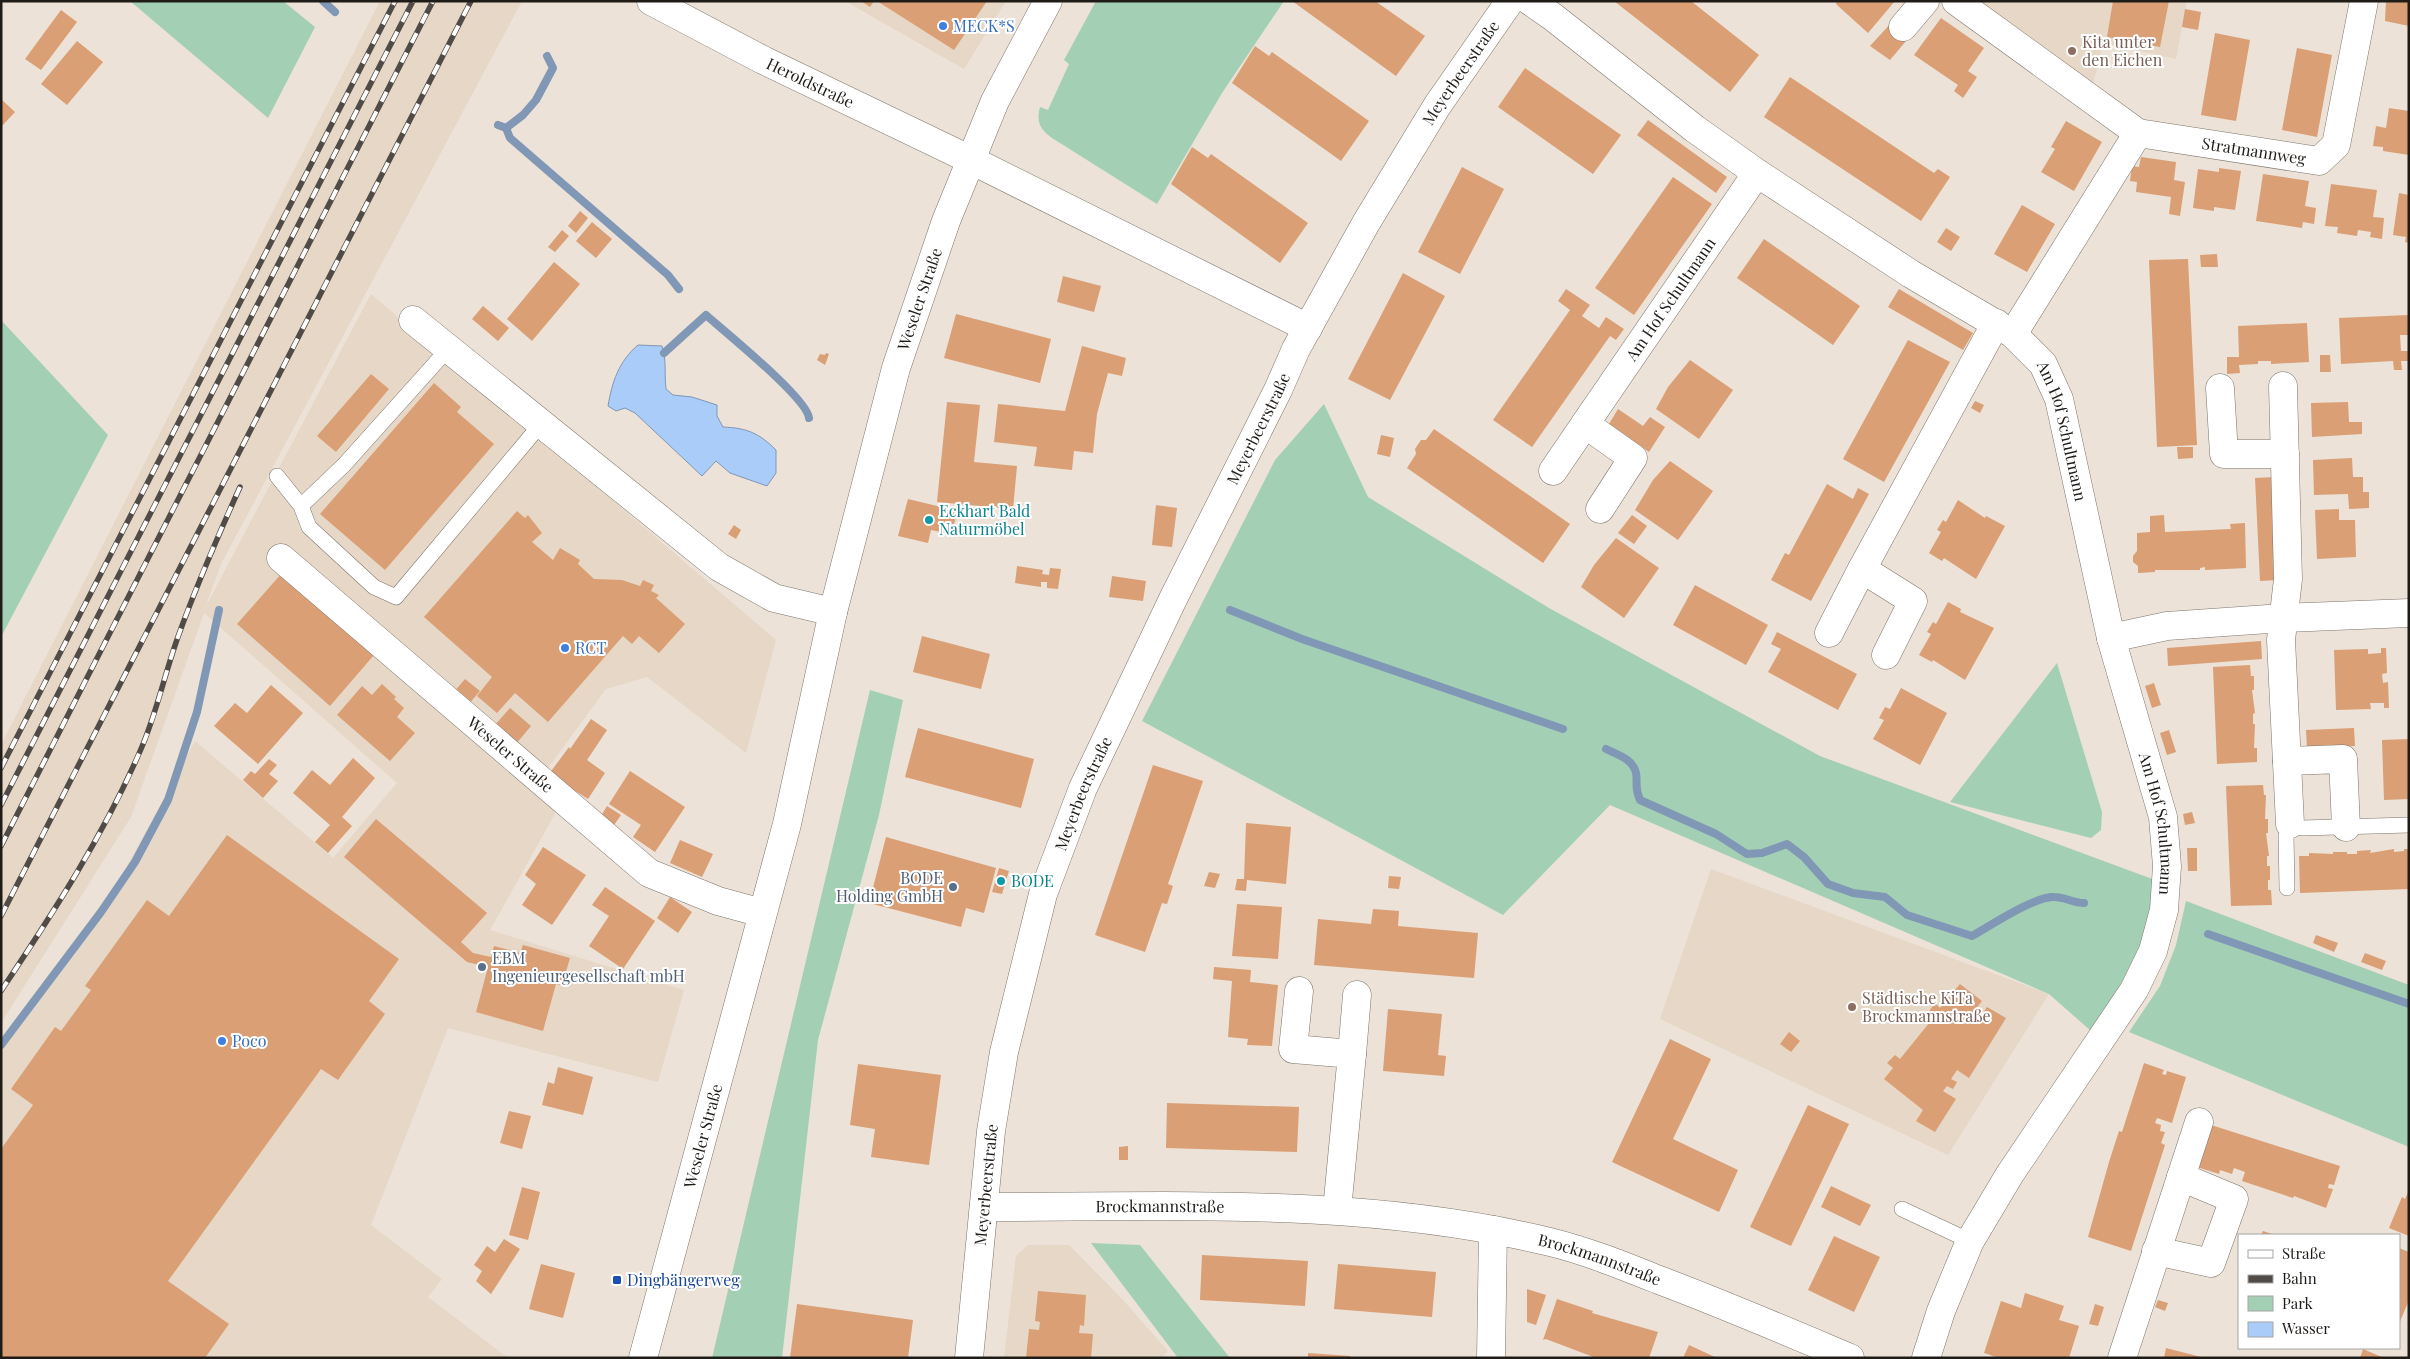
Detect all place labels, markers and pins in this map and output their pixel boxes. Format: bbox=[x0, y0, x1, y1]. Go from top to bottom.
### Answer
place label: MECK*S bbox=[953, 15, 1015, 36]
marker: MECK*S bbox=[937, 20, 949, 32]
place label: Kita unter den Eichen bbox=[2082, 31, 2163, 70]
marker: Kita unter den Eichen bbox=[2066, 45, 2078, 57]
place label: Eckhart Bald Naturmöbel bbox=[939, 500, 1030, 539]
marker: Eckhart Bald Naturmöbel bbox=[923, 514, 935, 526]
place label: RCT bbox=[575, 637, 606, 658]
marker: RCT bbox=[559, 642, 571, 654]
place label: BODE Holding GmbH bbox=[836, 867, 943, 906]
place label: BODE bbox=[1011, 870, 1054, 891]
marker: BODE bbox=[995, 875, 1007, 887]
marker: BODE Holding GmbH bbox=[947, 881, 959, 893]
place label: EBM Ingenieurgesellschaft mbH bbox=[492, 947, 685, 986]
marker: EBM Ingenieurgesellschaft mbH bbox=[476, 961, 488, 973]
place label: Städtische KiTa Brockmannstraße bbox=[1862, 987, 1991, 1026]
marker: Städtische KiTa Brockmannstraße bbox=[1846, 1001, 1858, 1013]
place label: Poco bbox=[232, 1030, 267, 1051]
marker: Poco bbox=[216, 1035, 228, 1047]
place label: Dingbängerweg bbox=[627, 1269, 740, 1290]
marker: Dingbängerweg bbox=[611, 1274, 623, 1286]

